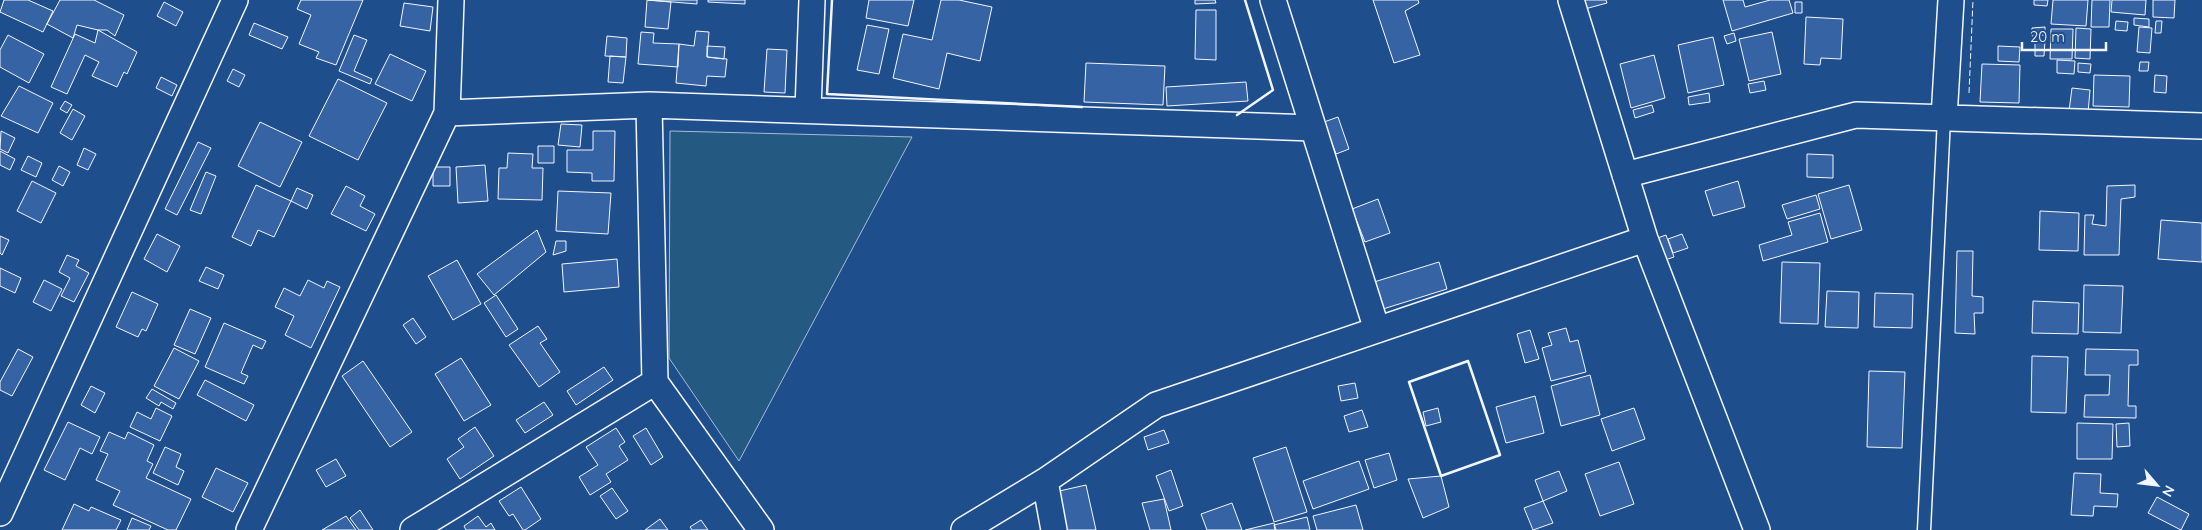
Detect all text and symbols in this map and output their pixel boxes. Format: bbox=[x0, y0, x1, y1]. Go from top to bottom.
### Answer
scale bar bbox=[2022, 20, 2106, 52]
text: 20 m bbox=[2030, 27, 2065, 46]
north arrow bbox=[2132, 460, 2182, 510]
text: N bbox=[2158, 482, 2179, 500]

